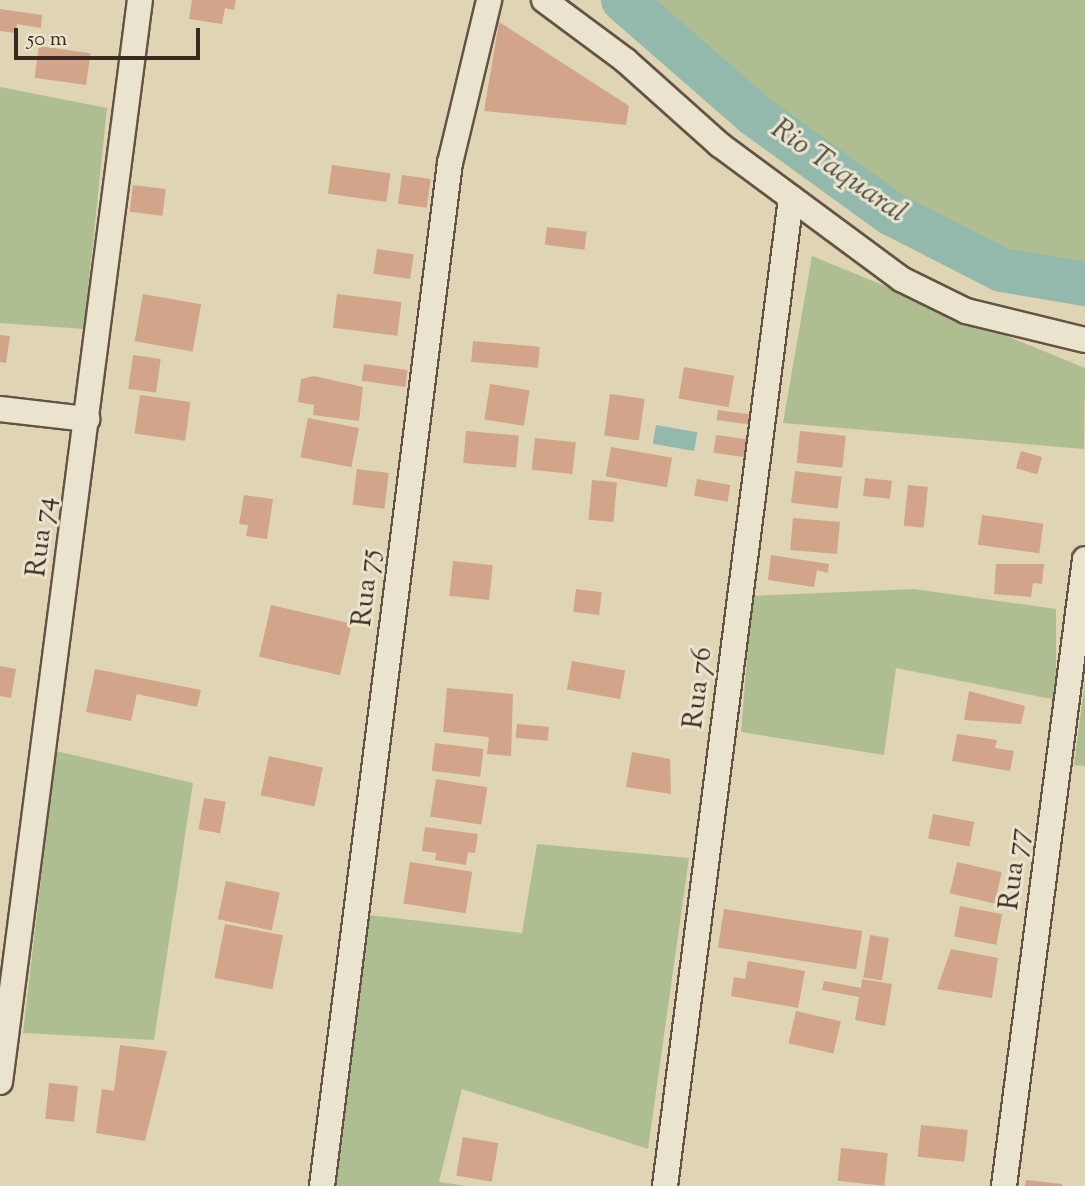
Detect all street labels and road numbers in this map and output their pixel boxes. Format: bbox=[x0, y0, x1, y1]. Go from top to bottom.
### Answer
street label: Rua 74 bbox=[20, 495, 64, 579]
street label: Rua 75 bbox=[346, 548, 388, 628]
street label: Rua 76 bbox=[677, 645, 721, 731]
street label: Rua 77 bbox=[993, 826, 1037, 912]

